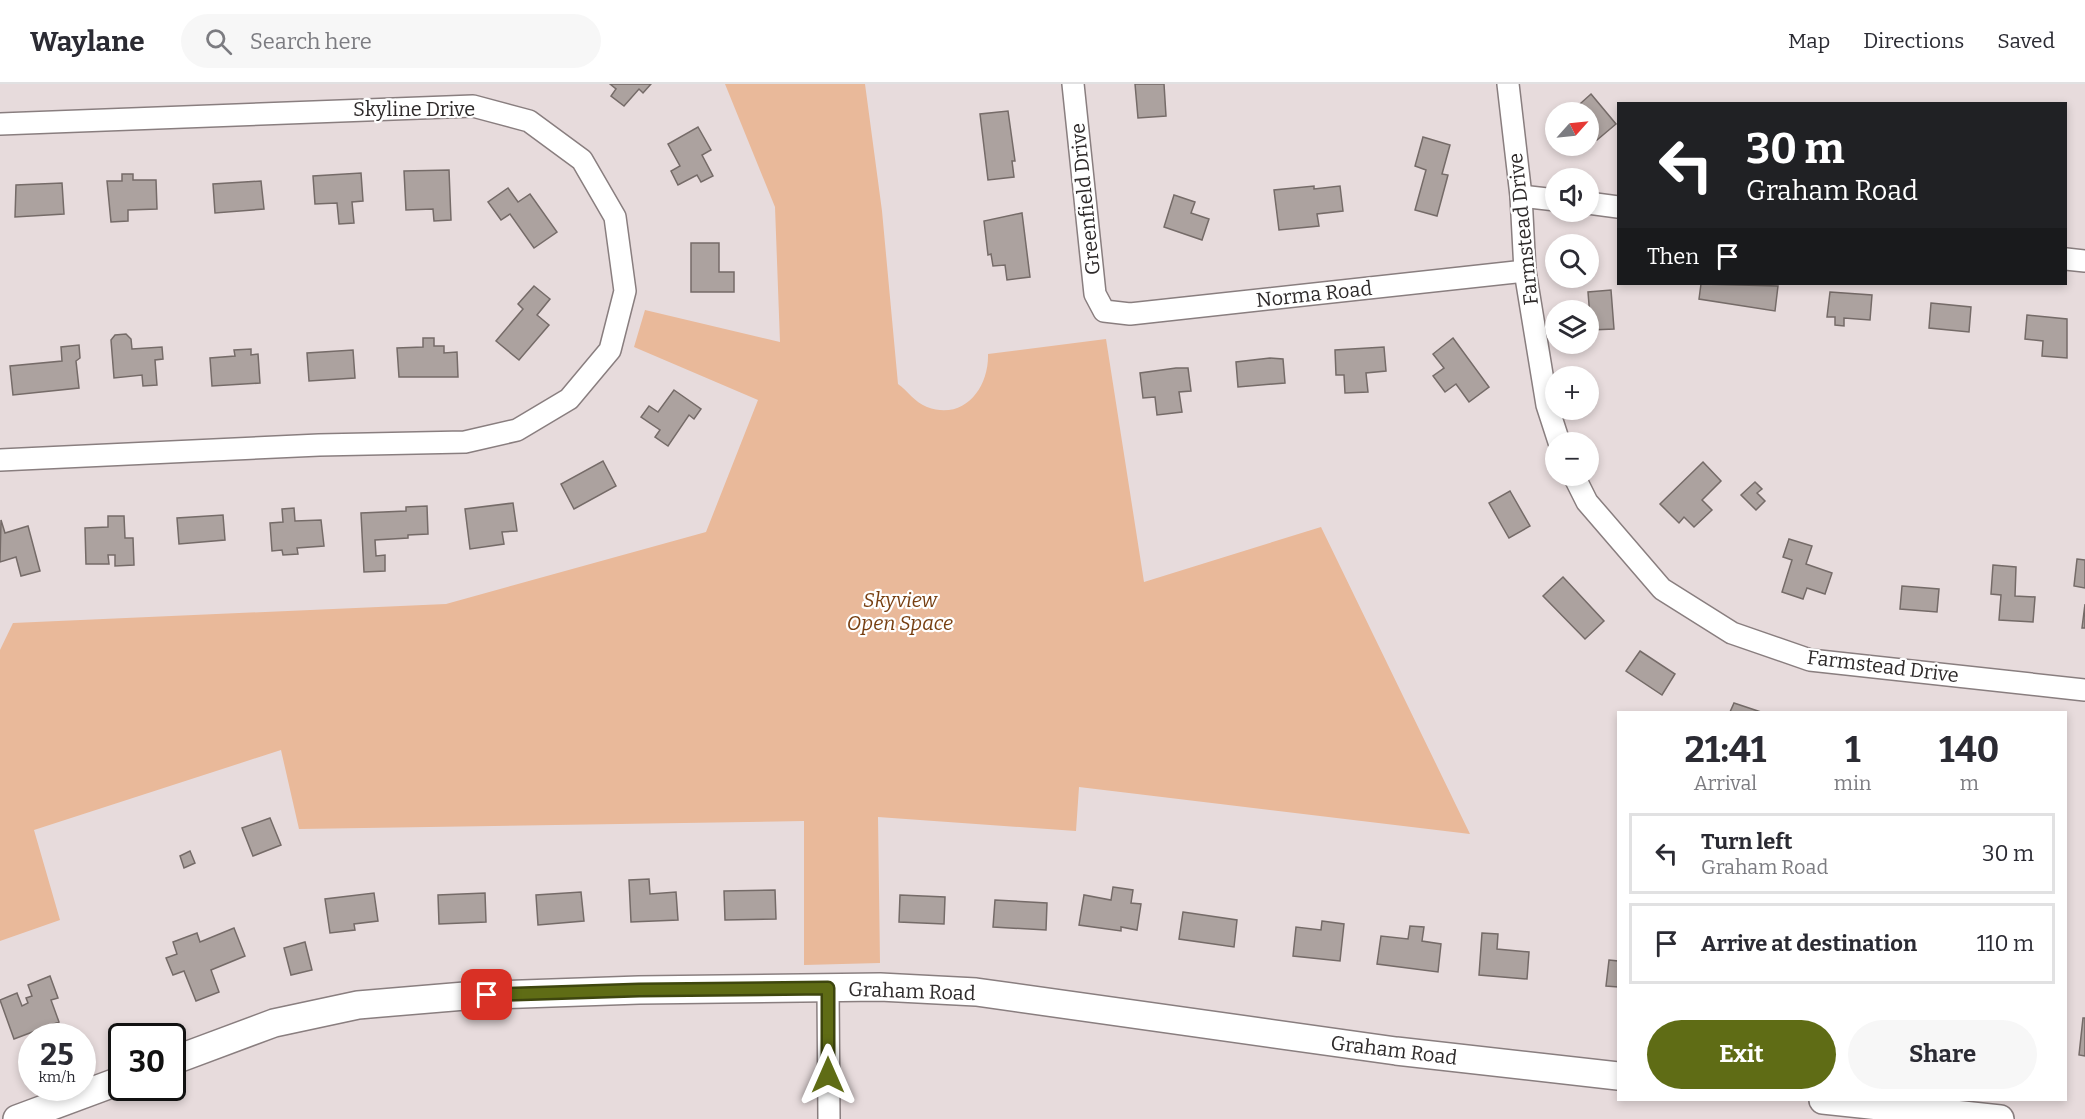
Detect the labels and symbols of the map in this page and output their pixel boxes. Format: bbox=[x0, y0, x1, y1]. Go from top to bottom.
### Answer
street label: Skyline Drive bbox=[353, 97, 475, 121]
north arrow bbox=[1545, 102, 1599, 156]
street label: Greenfield Drive bbox=[1065, 122, 1105, 276]
street label: Farmstead Drive bbox=[1503, 152, 1543, 306]
street label: Norma Road bbox=[1255, 276, 1373, 312]
park label: Skyview Open Space bbox=[847, 588, 953, 635]
street label: Farmstead Drive bbox=[1806, 645, 1960, 687]
pin bbox=[461, 969, 512, 1020]
street label: Graham Road bbox=[848, 977, 976, 1005]
speed limit sign: 30 bbox=[108, 1023, 186, 1101]
street label: Graham Road bbox=[1329, 1030, 1459, 1070]
position arrow bbox=[796, 1043, 860, 1107]

